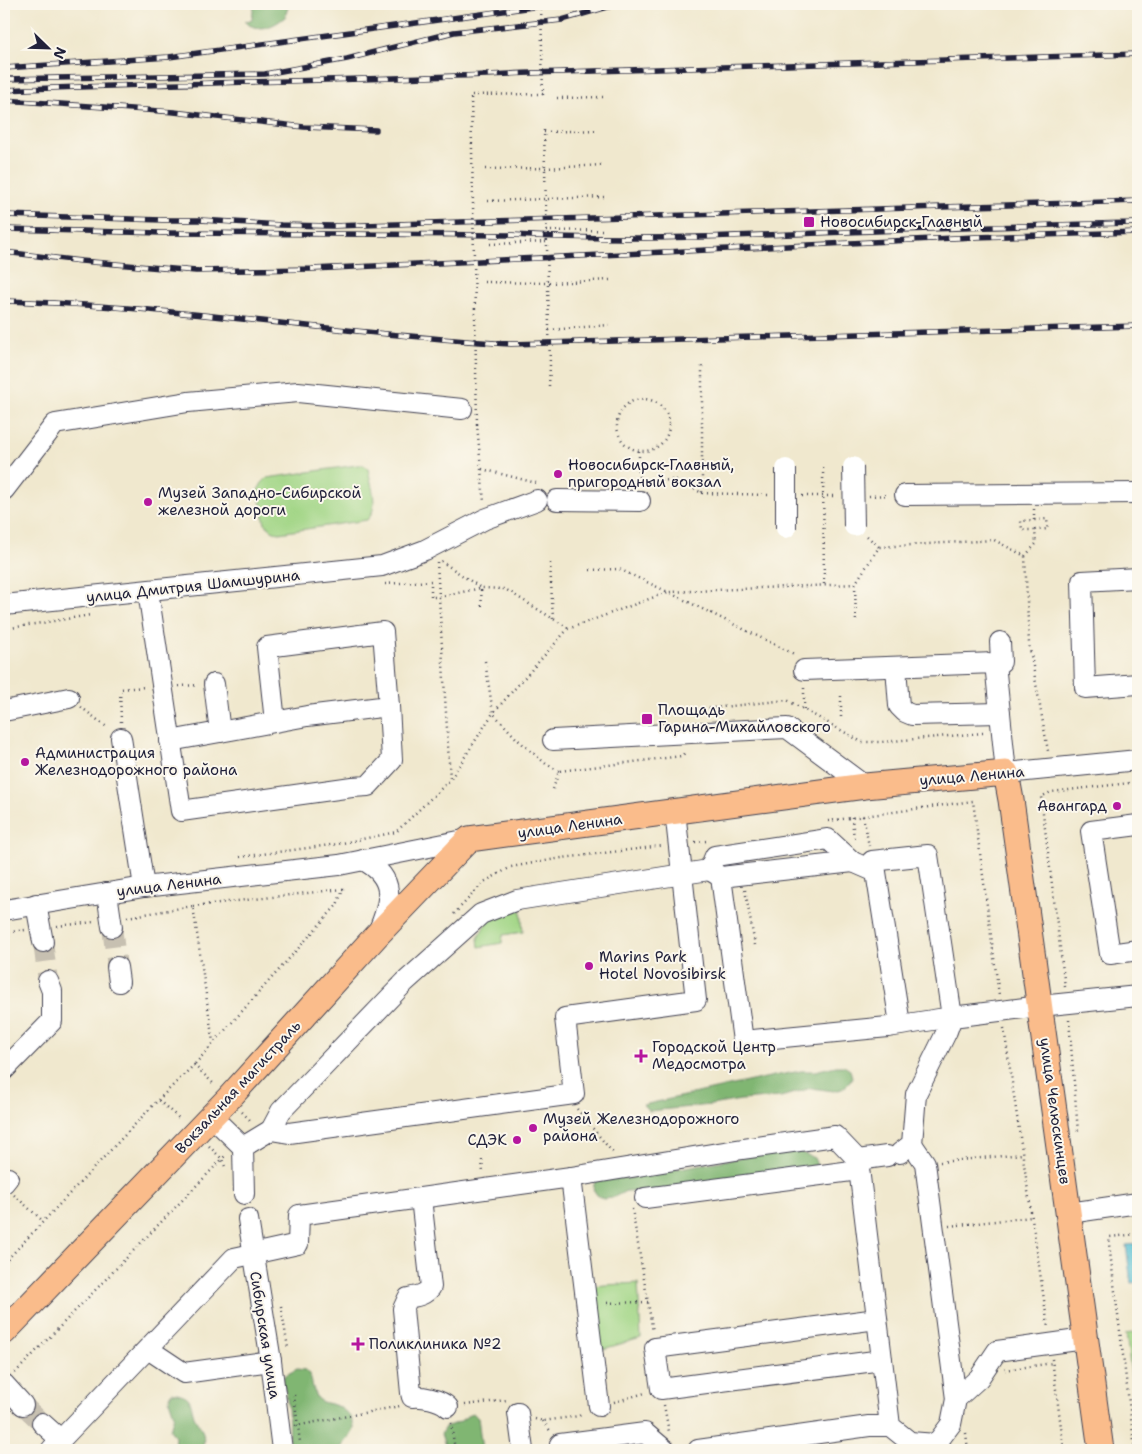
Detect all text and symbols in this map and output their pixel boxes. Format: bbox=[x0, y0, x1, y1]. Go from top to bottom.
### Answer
north arrow bbox=[22, 22, 72, 72]
text: N bbox=[50, 44, 70, 62]
place label: Новосибирск-Главный bbox=[820, 212, 983, 232]
marker: Новосибирск-Главный bbox=[802, 215, 816, 229]
place label: Новосибирск-Главный, пригородный вокзал bbox=[568, 455, 734, 492]
marker: Новосибирск-Главный, пригородный вокзал bbox=[552, 468, 564, 480]
place label: Музей Западно-Сибирской железной дороги bbox=[158, 483, 361, 520]
marker: Музей Западно-Сибирской железной дороги bbox=[142, 496, 154, 508]
street label: улица Дмитрия Шамшурина bbox=[85, 565, 302, 607]
place label: Площадь Гарина-Михайловского bbox=[658, 700, 831, 737]
marker: Площадь Гарина-Михайловского bbox=[640, 712, 654, 726]
place label: Администрация Железнодорожного района bbox=[35, 743, 238, 780]
marker: Администрация Железнодорожного района bbox=[19, 756, 31, 768]
street label: улица Ленина bbox=[919, 761, 1026, 791]
place label: Авангард bbox=[1037, 796, 1107, 816]
marker: Авангард bbox=[1111, 800, 1123, 812]
street label: улица Ленина bbox=[516, 809, 624, 843]
street label: улица Ленина bbox=[116, 869, 223, 901]
place label: Marins Park Hotel Novosibirsk bbox=[599, 947, 726, 984]
marker: Marins Park Hotel Novosibirsk bbox=[583, 960, 595, 972]
street label: Вокзальная магистраль bbox=[171, 1016, 305, 1158]
street label: улица Челюскинцев bbox=[1035, 1036, 1075, 1186]
place label: Городской Центр Медосмотра bbox=[652, 1037, 776, 1074]
marker: Городской Центр Медосмотра bbox=[634, 1049, 648, 1063]
place label: Музей Железнодорожного района bbox=[543, 1109, 739, 1146]
marker: Музей Железнодорожного района bbox=[527, 1122, 539, 1134]
place label: СДЭК bbox=[467, 1130, 507, 1150]
marker: СДЭК bbox=[511, 1134, 523, 1146]
street label: Сибирская улица bbox=[245, 1270, 285, 1401]
place label: Поликлиника №2 bbox=[369, 1334, 501, 1354]
marker: Поликлиника №2 bbox=[351, 1337, 365, 1351]

